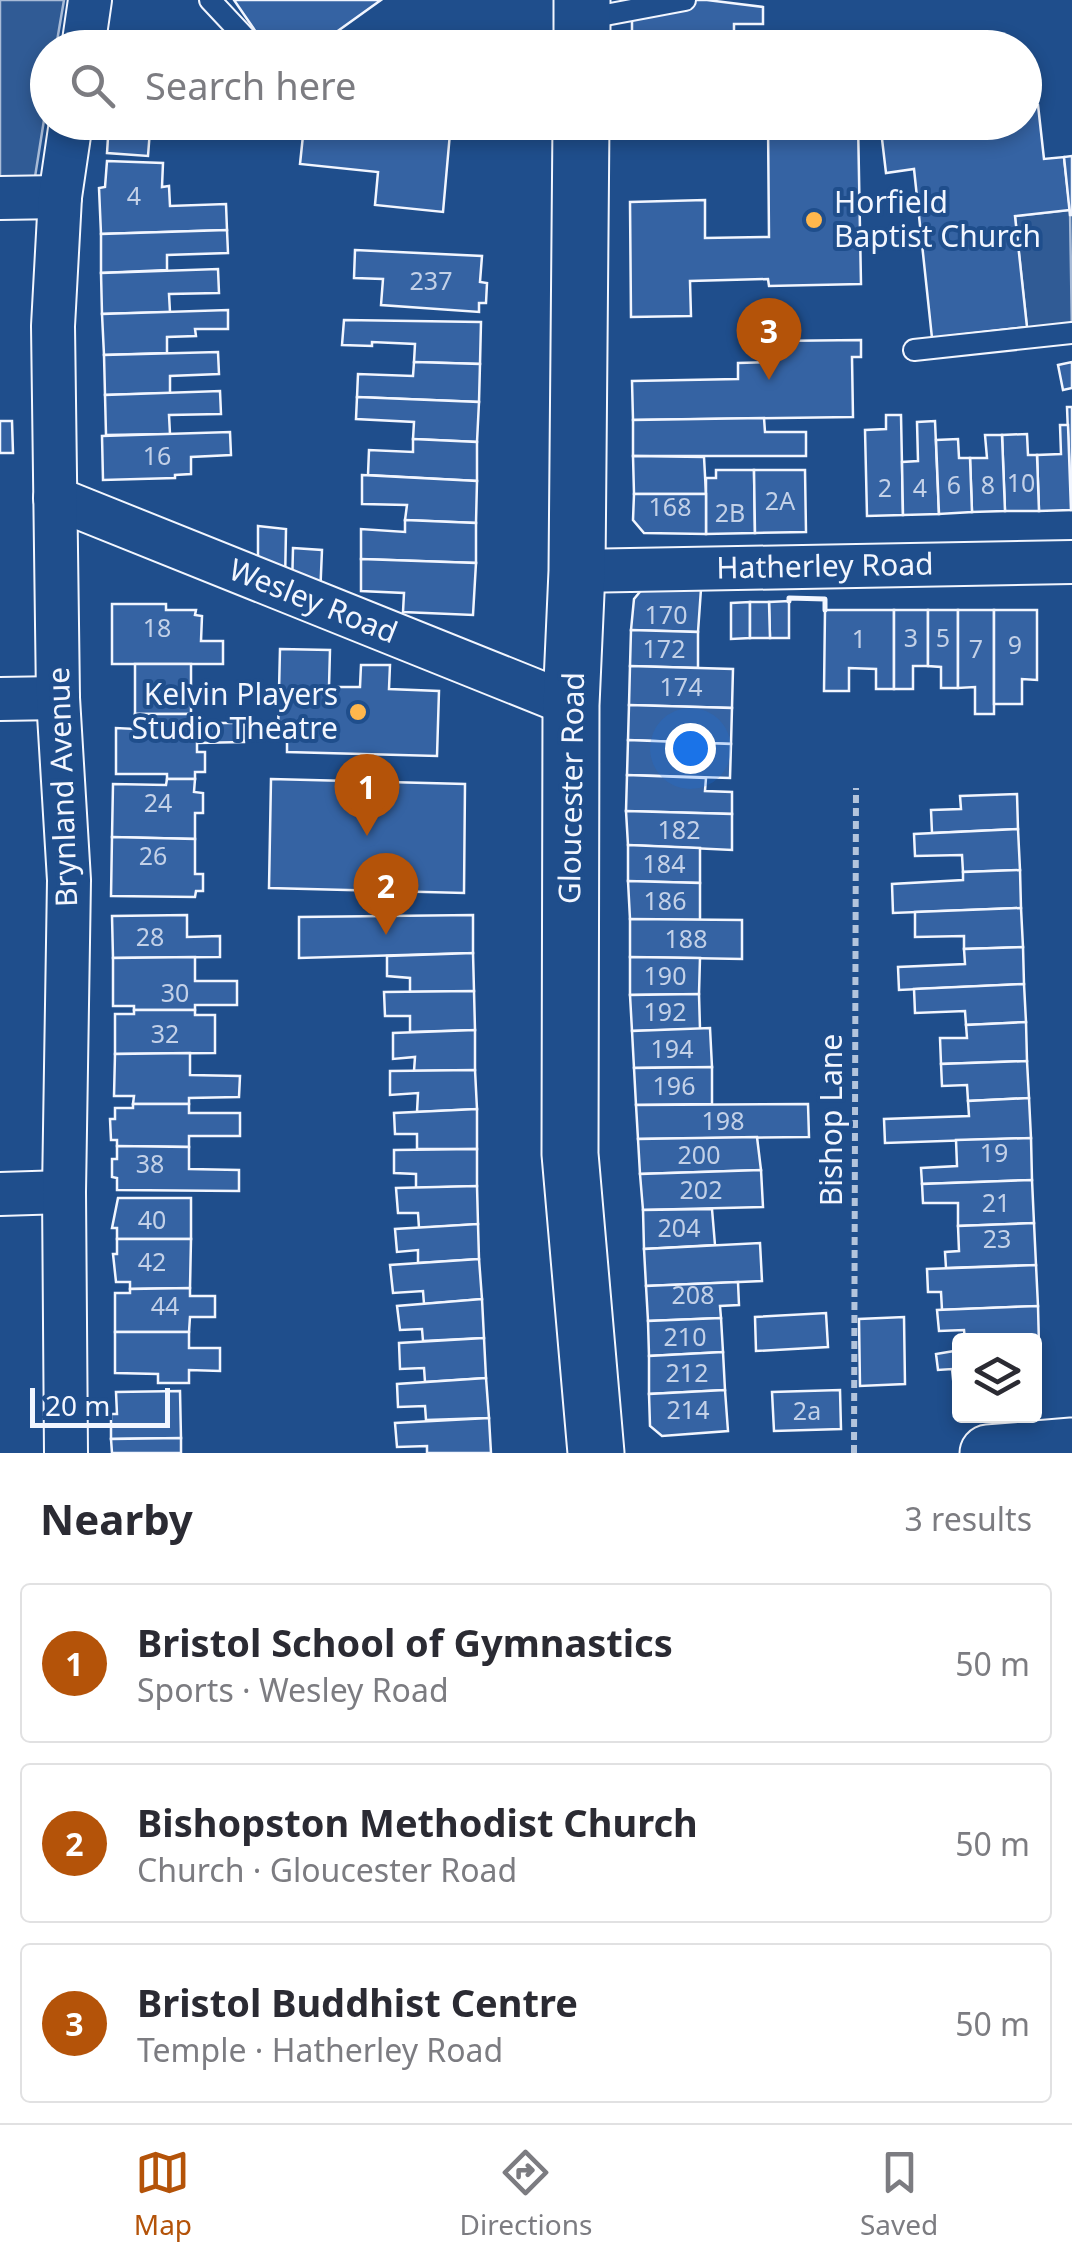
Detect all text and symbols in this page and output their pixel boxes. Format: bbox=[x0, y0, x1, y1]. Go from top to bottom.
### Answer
search box bbox=[30, 30, 1042, 140]
icon: search bbox=[65, 58, 120, 113]
text: Search here bbox=[145, 59, 356, 111]
house number: 4 bbox=[127, 178, 141, 212]
place label: Horfield Baptist Church bbox=[834, 181, 1041, 256]
marker: Horfield Baptist Church bbox=[803, 209, 825, 231]
house number: 237 bbox=[410, 263, 452, 297]
pin: 3 bbox=[736, 298, 802, 380]
house number: 16 bbox=[143, 438, 171, 472]
house number: 10 bbox=[1007, 465, 1035, 499]
house number: 6 bbox=[947, 467, 961, 501]
house number: 8 bbox=[981, 467, 995, 501]
house number: 2 bbox=[878, 470, 892, 504]
house number: 4 bbox=[913, 470, 927, 504]
house number: 2A bbox=[765, 483, 795, 517]
house number: 168 bbox=[649, 489, 691, 523]
house number: 2B bbox=[715, 495, 745, 529]
street label: Hatherley Road bbox=[716, 543, 934, 587]
street label: Wesley Road bbox=[223, 548, 404, 652]
house number: 170 bbox=[645, 597, 687, 631]
house number: 18 bbox=[143, 610, 171, 644]
house number: 3 bbox=[904, 620, 918, 654]
house number: 5 bbox=[936, 620, 950, 654]
house number: 1 bbox=[852, 621, 866, 655]
house number: 9 bbox=[1008, 627, 1022, 661]
house number: 172 bbox=[643, 631, 685, 665]
house number: 7 bbox=[969, 631, 983, 665]
street label: Brynland Avenue bbox=[37, 666, 86, 908]
house number: 174 bbox=[660, 669, 702, 703]
street label: Gloucester Road bbox=[548, 672, 593, 904]
place label: Kelvin Players Studio Theatre bbox=[132, 673, 338, 748]
marker: Kelvin Players Studio Theatre bbox=[347, 701, 369, 723]
your location bbox=[665, 723, 716, 774]
pin: 1 bbox=[334, 754, 400, 836]
house number: 24 bbox=[144, 785, 172, 819]
house number: 182 bbox=[658, 812, 700, 846]
house number: 26 bbox=[139, 838, 167, 872]
house number: 184 bbox=[643, 846, 685, 880]
pin: 2 bbox=[354, 852, 418, 935]
house number: 186 bbox=[644, 883, 686, 917]
house number: 28 bbox=[136, 919, 164, 953]
house number: 188 bbox=[665, 921, 707, 955]
house number: 190 bbox=[644, 958, 686, 992]
house number: 30 bbox=[161, 975, 189, 1009]
house number: 192 bbox=[644, 994, 686, 1028]
house number: 32 bbox=[151, 1016, 179, 1050]
house number: 194 bbox=[651, 1031, 693, 1065]
street label: Bishop Lane bbox=[810, 1034, 851, 1206]
house number: 196 bbox=[653, 1068, 695, 1102]
house number: 198 bbox=[702, 1103, 744, 1137]
house number: 19 bbox=[980, 1135, 1008, 1169]
house number: 200 bbox=[678, 1137, 720, 1171]
house number: 38 bbox=[136, 1146, 164, 1180]
house number: 202 bbox=[680, 1172, 722, 1206]
house number: 21 bbox=[982, 1185, 1010, 1219]
house number: 40 bbox=[138, 1202, 166, 1236]
house number: 204 bbox=[658, 1210, 700, 1244]
house number: 23 bbox=[983, 1221, 1011, 1255]
house number: 42 bbox=[138, 1244, 166, 1278]
house number: 208 bbox=[672, 1277, 714, 1311]
house number: 44 bbox=[151, 1288, 179, 1322]
house number: 210 bbox=[664, 1319, 706, 1353]
map controls bbox=[952, 1333, 1042, 1423]
button: layers bbox=[952, 1333, 1042, 1423]
house number: 212 bbox=[666, 1355, 708, 1389]
scale bar bbox=[30, 1383, 170, 1428]
text: 20 m bbox=[45, 1386, 111, 1424]
house number: 214 bbox=[667, 1392, 709, 1426]
house number: 2a bbox=[793, 1393, 821, 1427]
text: Nearby bbox=[40, 1490, 193, 1547]
text: 3 results bbox=[905, 1497, 1032, 1540]
text: Bristol School of Gymnastics bbox=[137, 1616, 673, 1668]
text: 1 bbox=[65, 1642, 84, 1685]
text: 50 m bbox=[955, 1642, 1030, 1685]
text: Sports · Wesley Road bbox=[137, 1668, 449, 1711]
text: Bishopston Methodist Church bbox=[137, 1796, 698, 1848]
text: 2 bbox=[65, 1822, 84, 1865]
text: 50 m bbox=[955, 1822, 1030, 1865]
text: Church · Gloucester Road bbox=[137, 1848, 517, 1891]
text: Bristol Buddhist Centre bbox=[137, 1976, 578, 2028]
text: 3 bbox=[65, 2002, 84, 2045]
text: 50 m bbox=[955, 2002, 1030, 2045]
text: Temple · Hatherley Road bbox=[137, 2028, 503, 2071]
tab: Map bbox=[134, 2145, 192, 2243]
tab: Directions bbox=[460, 2145, 592, 2243]
tab: Saved bbox=[860, 2145, 938, 2243]

